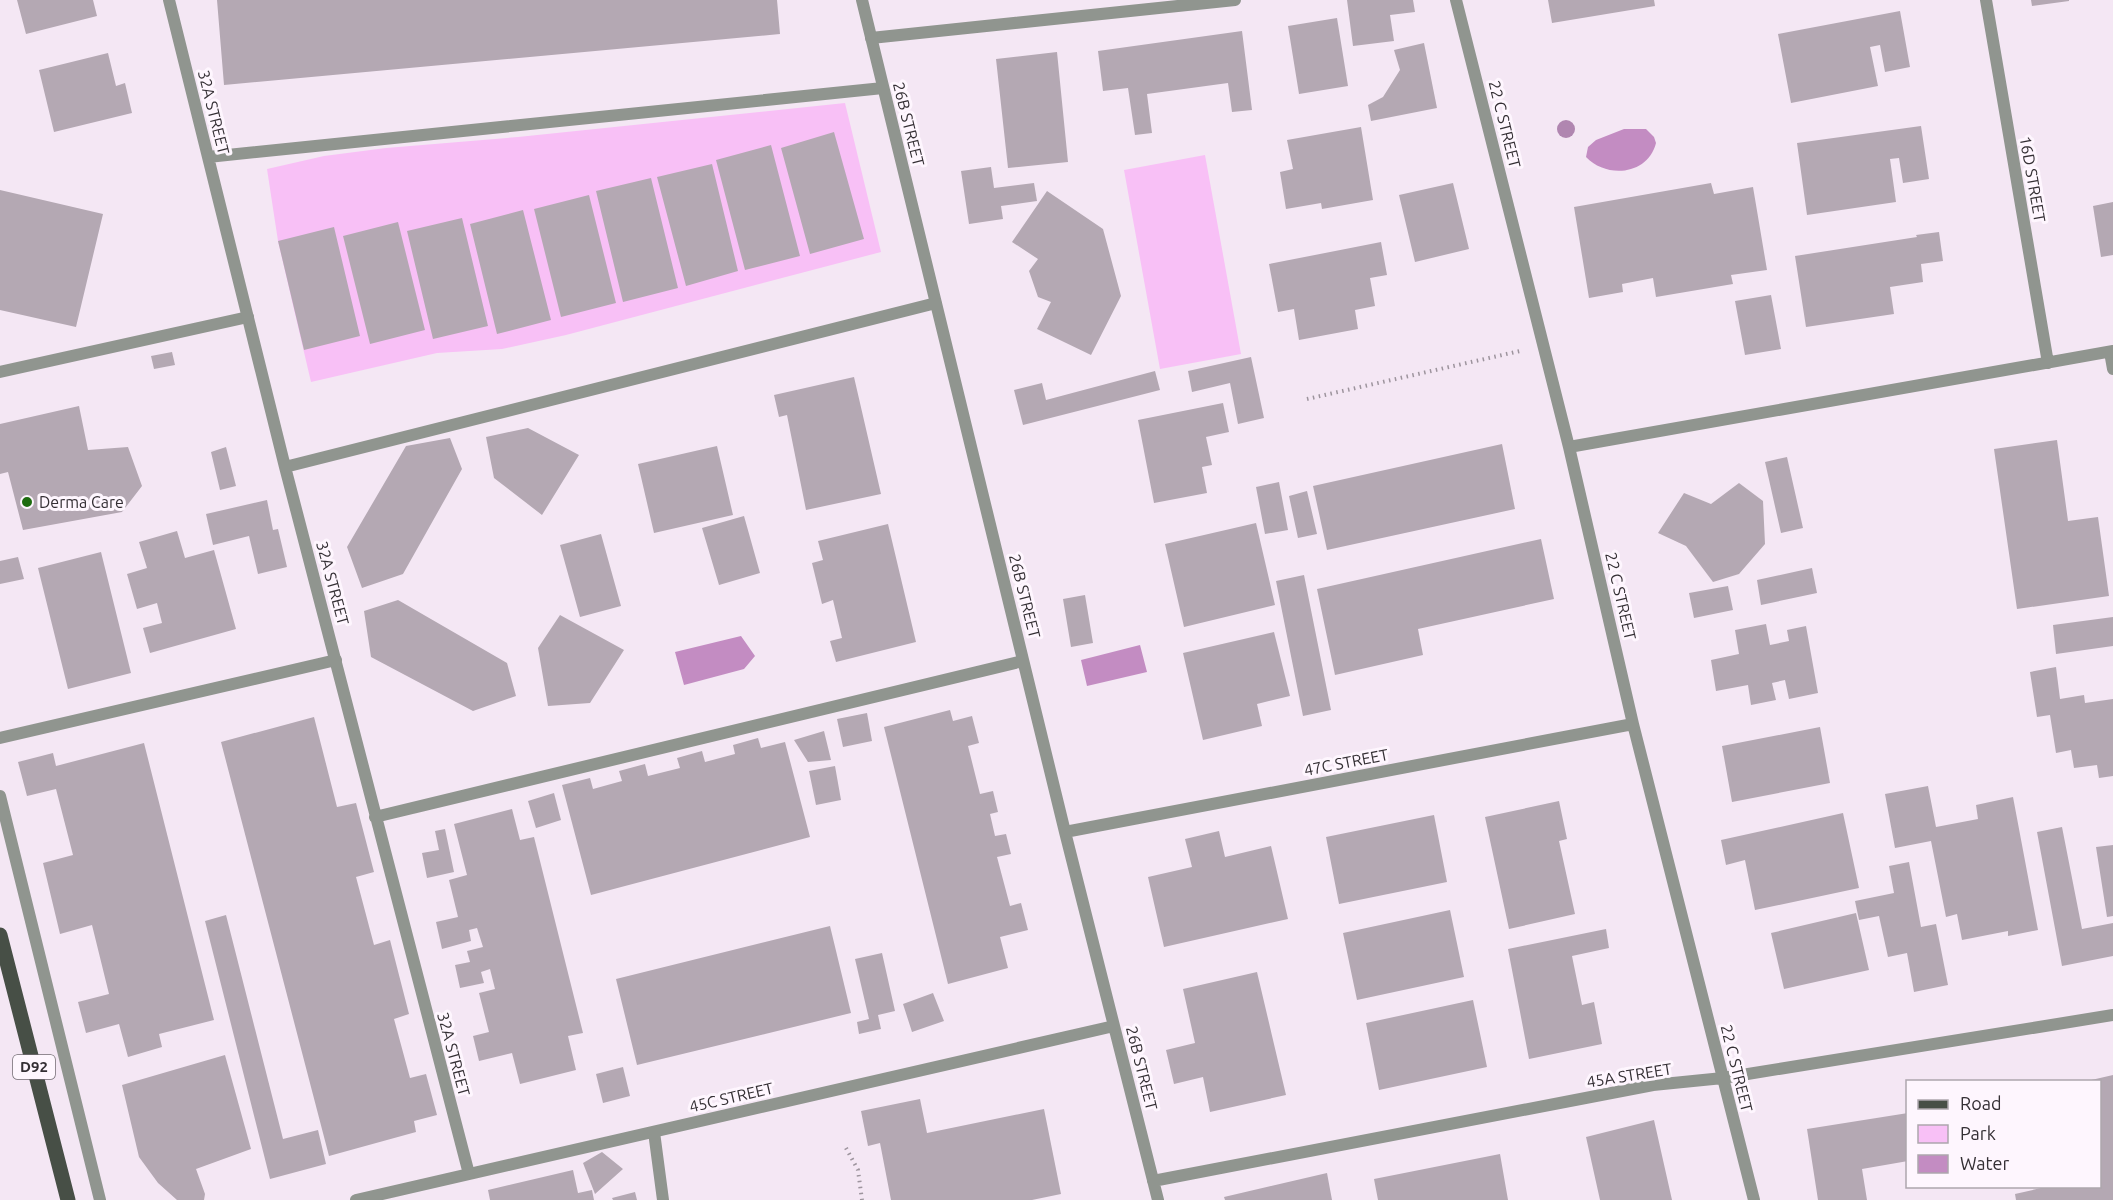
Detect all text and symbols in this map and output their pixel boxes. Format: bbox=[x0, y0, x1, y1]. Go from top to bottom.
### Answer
street label: 32A STREET bbox=[195, 68, 233, 156]
street label: 22 C STREET bbox=[1485, 79, 1525, 170]
street label: 26B STREET bbox=[890, 80, 928, 168]
street label: 16D STREET bbox=[2017, 135, 2049, 224]
place label: Derma Care bbox=[39, 493, 124, 511]
marker: Derma Care bbox=[20, 495, 34, 509]
street label: 32A STREET bbox=[313, 539, 353, 627]
street label: 22 C STREET bbox=[1602, 550, 1640, 642]
street label: 26B STREET bbox=[1006, 552, 1044, 640]
street label: 47C STREET bbox=[1302, 745, 1390, 779]
street label: 32A STREET bbox=[434, 1010, 474, 1098]
street label: 22 C STREET bbox=[1717, 1023, 1757, 1114]
street label: 26B STREET bbox=[1123, 1024, 1161, 1112]
road number: D92 bbox=[13, 1055, 55, 1079]
street label: 45A STREET bbox=[1585, 1059, 1673, 1091]
street label: 45C STREET bbox=[687, 1079, 775, 1115]
legend bbox=[1906, 1080, 2101, 1188]
text: Road bbox=[1960, 1093, 2002, 1113]
text: Park bbox=[1960, 1123, 1996, 1143]
text: Water bbox=[1960, 1153, 2010, 1173]

